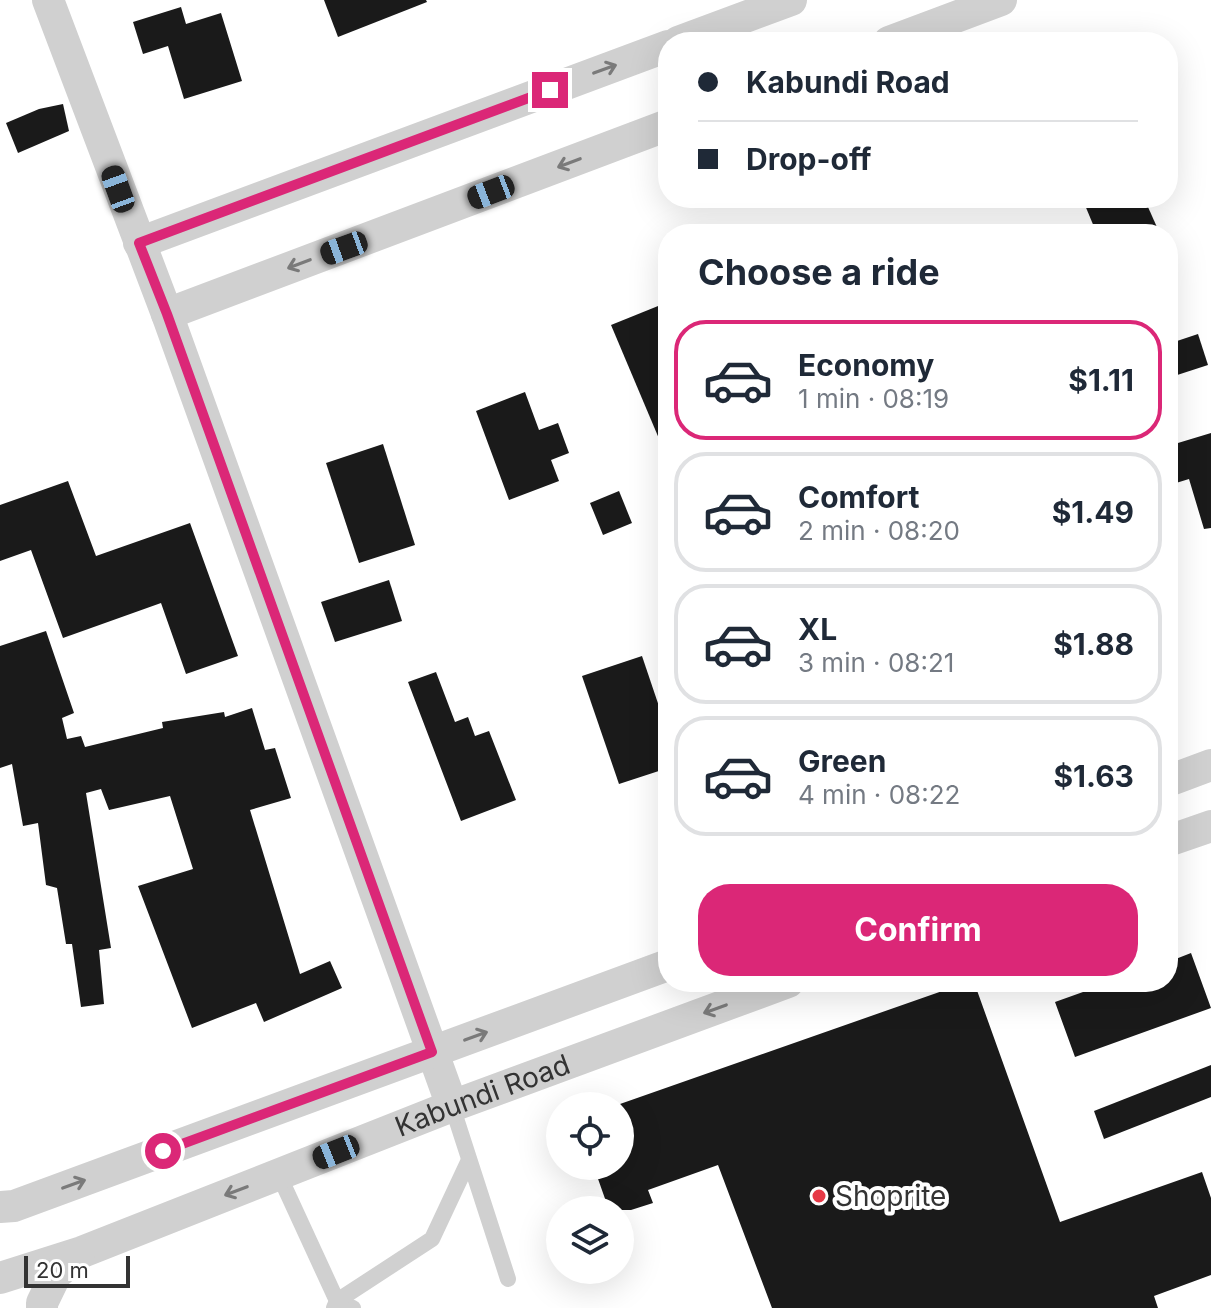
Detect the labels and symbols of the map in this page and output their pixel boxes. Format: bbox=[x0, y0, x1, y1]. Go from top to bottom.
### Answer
one-way arrow bbox=[593, 61, 617, 75]
route end bbox=[532, 72, 568, 108]
one-way arrow bbox=[557, 157, 582, 171]
car bbox=[99, 162, 137, 216]
car bbox=[464, 172, 518, 212]
car bbox=[317, 229, 371, 267]
one-way arrow bbox=[287, 258, 312, 272]
one-way arrow bbox=[703, 1003, 728, 1017]
one-way arrow bbox=[463, 1028, 487, 1042]
street label: Kabundi Road bbox=[390, 1047, 575, 1144]
car bbox=[309, 1132, 363, 1172]
route start bbox=[145, 1133, 181, 1169]
one-way arrow bbox=[61, 1176, 86, 1190]
place label: Shoprite bbox=[835, 1179, 946, 1213]
one-way arrow bbox=[224, 1185, 249, 1199]
marker: Shoprite bbox=[810, 1187, 828, 1205]
scale bar bbox=[24, 1252, 130, 1288]

